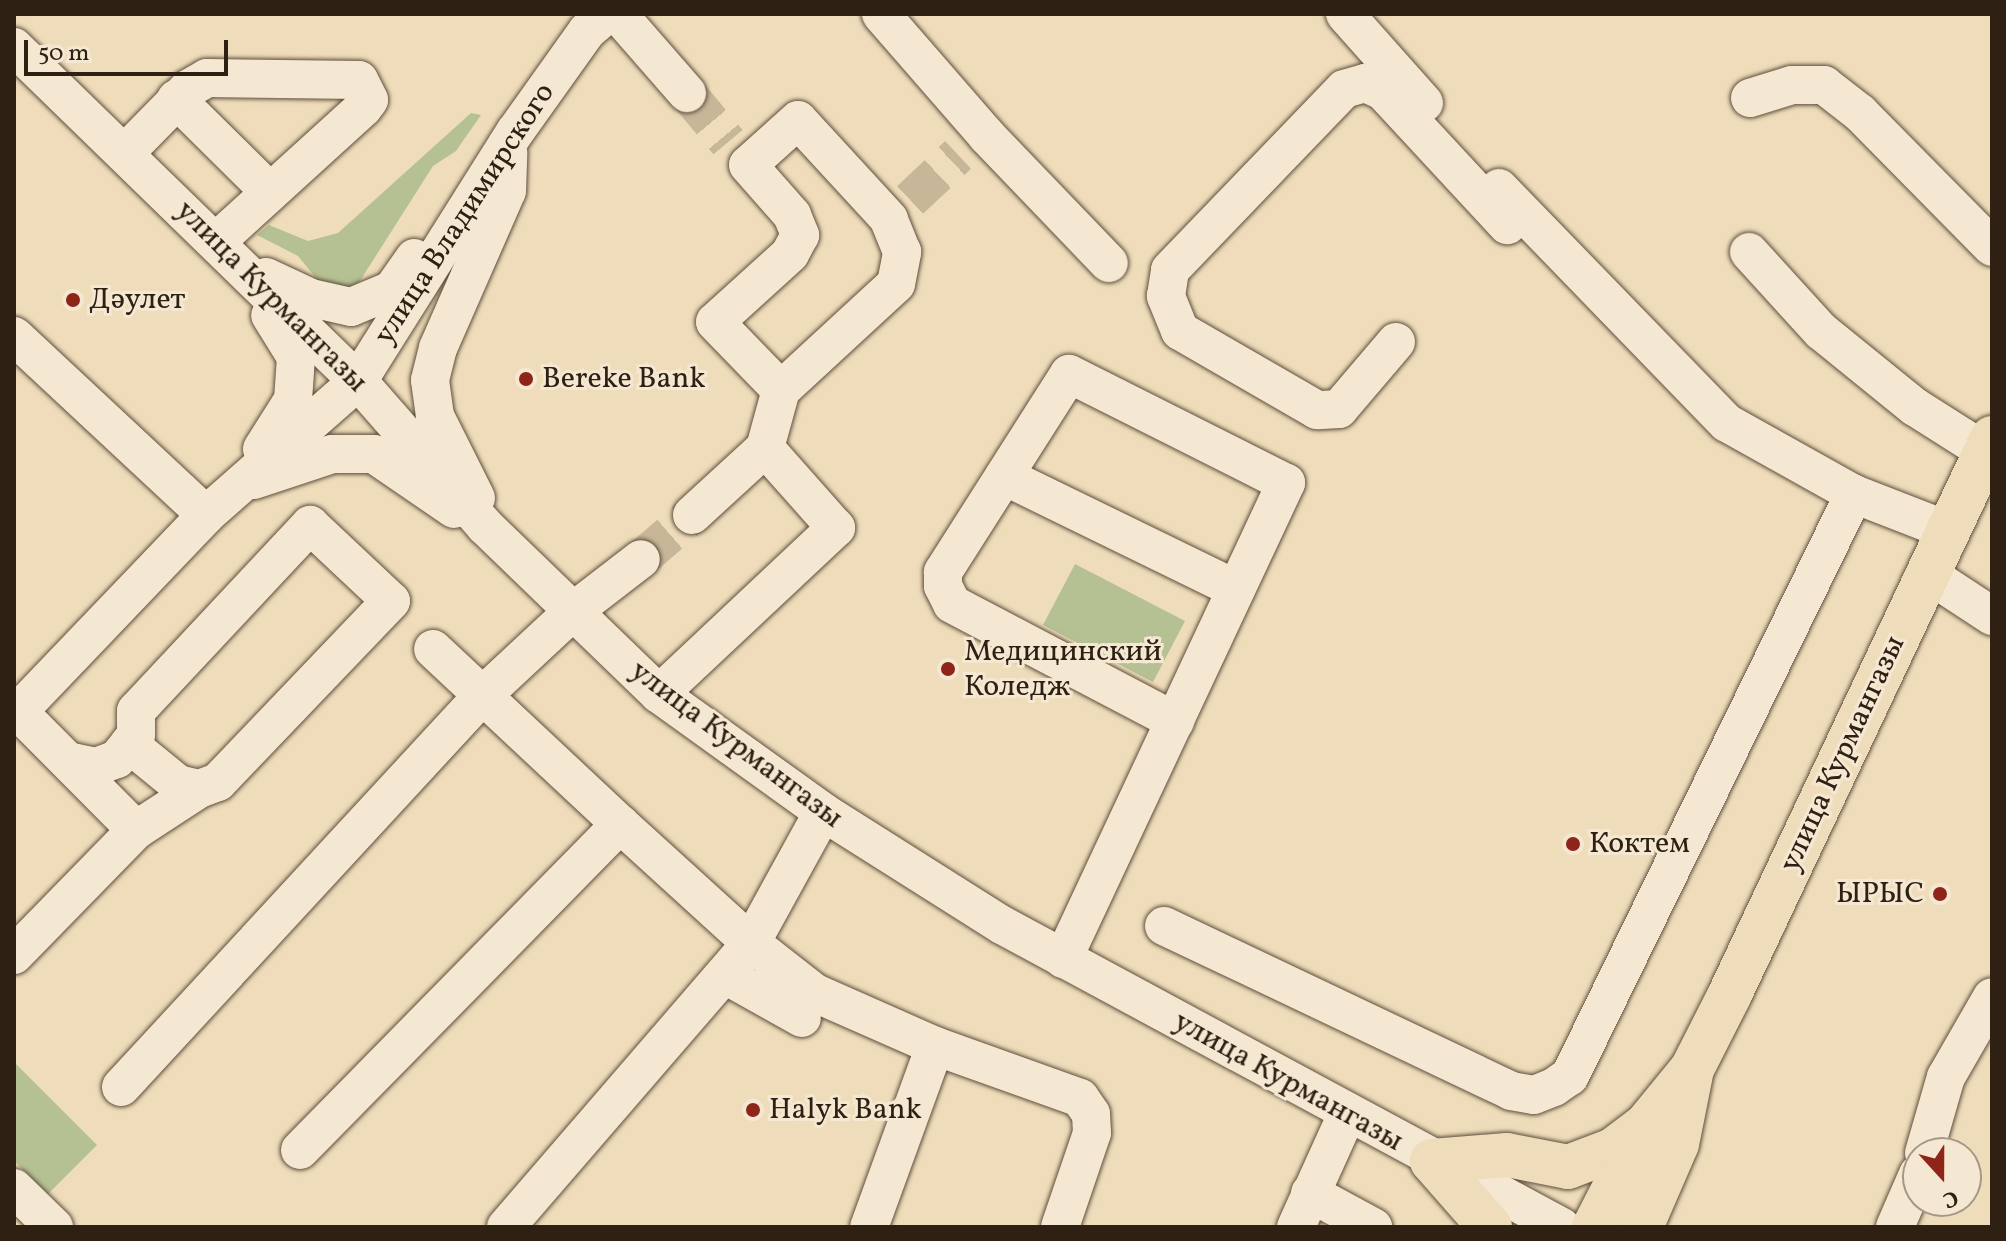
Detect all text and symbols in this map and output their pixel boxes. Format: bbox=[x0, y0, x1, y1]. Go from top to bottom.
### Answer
scale bar bbox=[28, 24, 232, 74]
text: 50 m bbox=[38, 37, 90, 71]
street label: улица Владимирского bbox=[367, 77, 563, 351]
street label: улица Курмангазы bbox=[168, 194, 374, 400]
place label: Дәулет bbox=[89, 282, 185, 318]
marker: Дәулет bbox=[64, 291, 82, 309]
place label: Bereke Bank bbox=[542, 361, 706, 397]
marker: Bereke Bank bbox=[517, 370, 535, 388]
street label: улица Курмангазы bbox=[1772, 630, 1914, 878]
place label: Медицинский Коледж bbox=[964, 634, 1162, 704]
street label: улица Курмангазы bbox=[623, 653, 849, 837]
marker: Медицинский Коледж bbox=[939, 660, 957, 678]
place label: Коктем bbox=[1589, 826, 1690, 862]
marker: Коктем bbox=[1564, 835, 1582, 853]
place label: ЫРЫС bbox=[1836, 876, 1924, 912]
marker: ЫРЫС bbox=[1931, 885, 1949, 903]
street label: улица Курмангазы bbox=[1167, 1004, 1409, 1160]
place label: Halyk Bank bbox=[769, 1092, 922, 1128]
marker: Halyk Bank bbox=[744, 1101, 762, 1119]
north arrow bbox=[1902, 1137, 1982, 1217]
text: С bbox=[1938, 1181, 1962, 1215]

